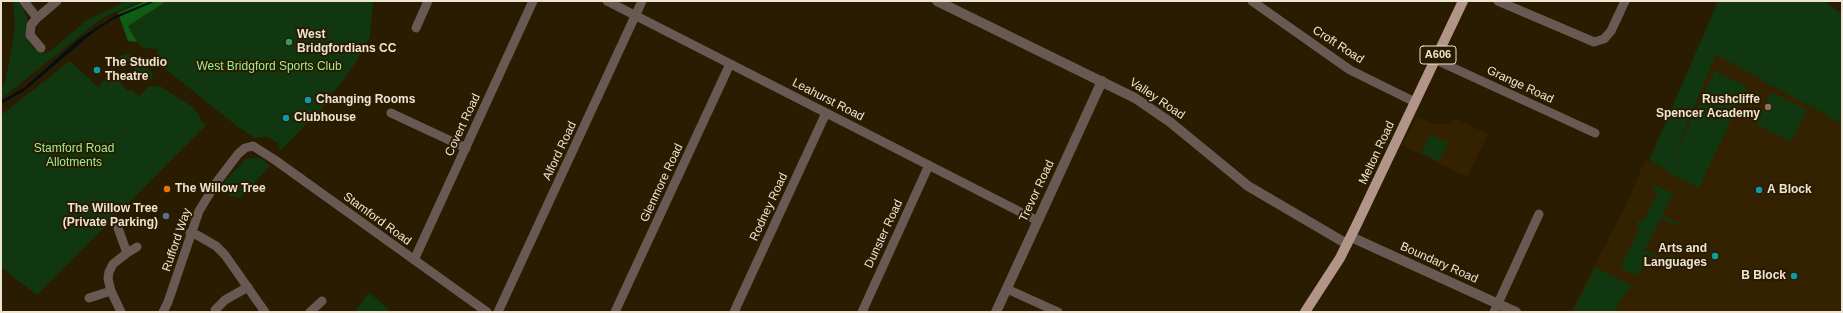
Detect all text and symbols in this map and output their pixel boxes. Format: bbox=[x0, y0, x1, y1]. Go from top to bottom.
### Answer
street label: Croft Road bbox=[1310, 23, 1366, 67]
place label: West Bridgfordians CC bbox=[297, 28, 396, 56]
marker: West Bridgfordians CC bbox=[284, 37, 294, 47]
road number: A606 bbox=[1420, 46, 1456, 64]
place label: The Studio Theatre bbox=[105, 56, 167, 84]
park label: West Bridgford Sports Club bbox=[196, 60, 342, 74]
street label: Grange Road bbox=[1484, 63, 1556, 107]
marker: The Studio Theatre bbox=[92, 65, 102, 75]
street label: Valley Road bbox=[1127, 75, 1187, 123]
street label: Leahurst Road bbox=[790, 76, 866, 124]
street label: Covert Road bbox=[442, 91, 484, 159]
place label: Changing Rooms bbox=[316, 93, 415, 107]
place label: Rushcliffe Spencer Academy bbox=[1656, 93, 1760, 121]
marker: Changing Rooms bbox=[303, 95, 313, 105]
marker: Rushcliffe Spencer Academy bbox=[1763, 102, 1773, 112]
place label: Clubhouse bbox=[294, 111, 356, 125]
marker: Clubhouse bbox=[281, 113, 291, 123]
street label: Alford Road bbox=[540, 119, 580, 183]
street label: Melton Road bbox=[1356, 119, 1398, 187]
park label: Stamford Road Allotments bbox=[34, 142, 114, 170]
street label: Glenmore Road bbox=[638, 142, 686, 224]
street label: Trevor Road bbox=[1016, 158, 1058, 224]
street label: Rodney Road bbox=[747, 171, 791, 243]
place label: The Willow Tree bbox=[175, 182, 266, 196]
place label: A Block bbox=[1767, 183, 1812, 197]
marker: The Willow Tree bbox=[162, 184, 172, 194]
marker: A Block bbox=[1754, 185, 1764, 195]
street label: Stamford Road bbox=[340, 189, 414, 249]
street label: Dunster Road bbox=[862, 197, 906, 271]
place label: The Willow Tree (Private Parking) bbox=[63, 202, 158, 230]
street label: Rufford Way bbox=[159, 206, 195, 274]
marker: The Willow Tree (Private Parking) bbox=[161, 211, 171, 221]
street label: Boundary Road bbox=[1398, 239, 1480, 287]
place label: Arts and Languages bbox=[1644, 242, 1707, 270]
marker: Arts and Languages bbox=[1710, 251, 1720, 261]
place label: B Block bbox=[1741, 269, 1786, 283]
marker: B Block bbox=[1789, 271, 1799, 281]

